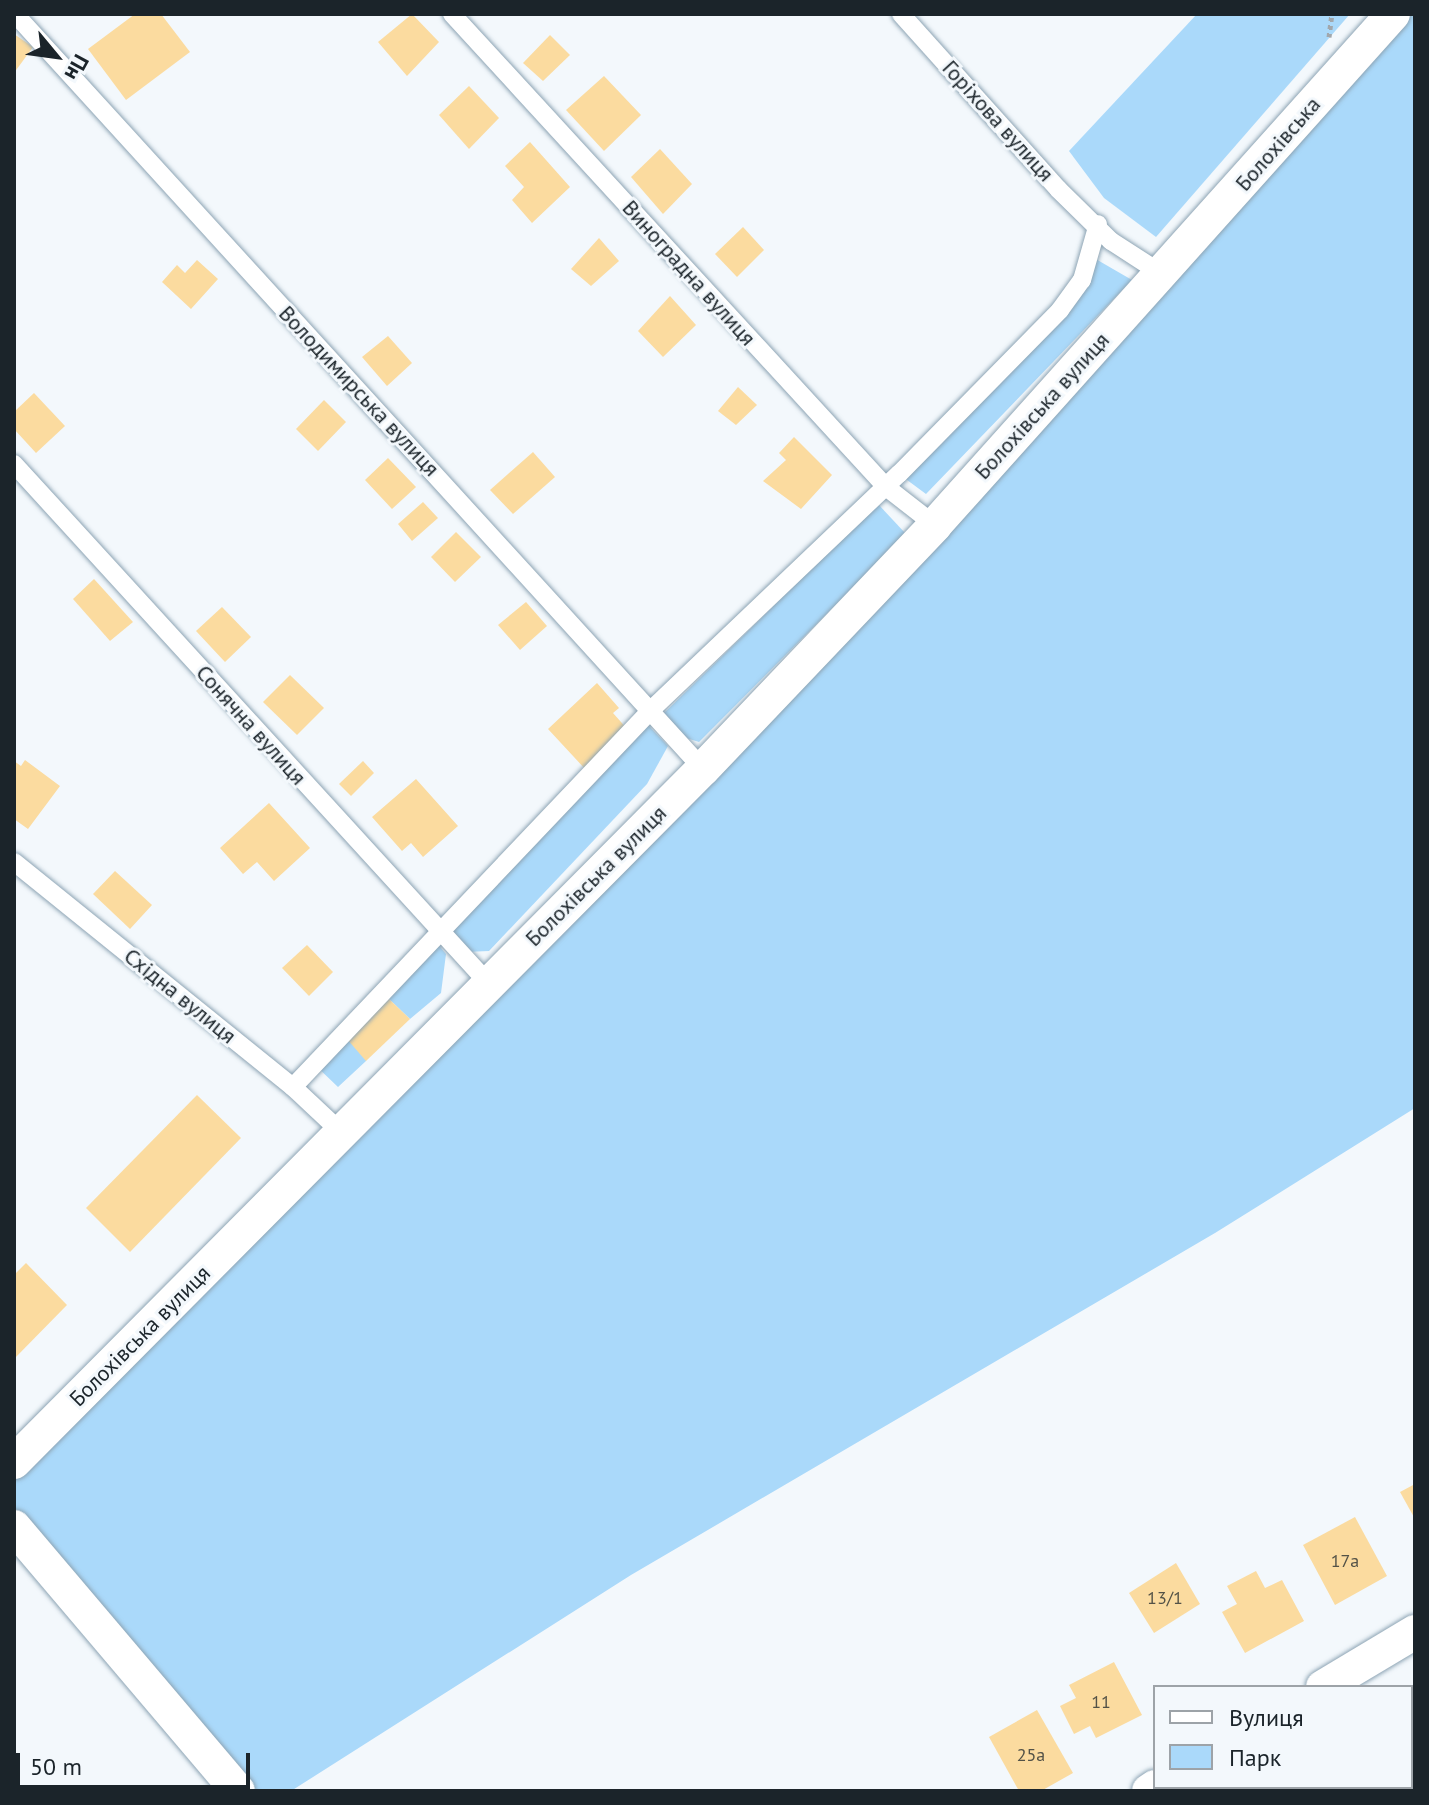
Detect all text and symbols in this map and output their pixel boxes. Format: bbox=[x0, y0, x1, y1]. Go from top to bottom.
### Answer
north arrow bbox=[16, 16, 96, 96]
text: Пн bbox=[58, 50, 96, 86]
street label: Горіхова вулиця bbox=[937, 55, 1059, 187]
street label: Болохівська bbox=[1230, 92, 1326, 196]
street label: Виноградна вулиця bbox=[617, 195, 761, 351]
street label: Володимирська вулиця bbox=[273, 300, 445, 482]
street label: Болохівська вулиця bbox=[969, 327, 1115, 485]
street label: Сонячна вулиця bbox=[190, 660, 312, 790]
street label: Болохівська вулиця bbox=[520, 800, 672, 952]
street label: Східна вулиця bbox=[119, 943, 241, 1049]
street label: Болохівська вулиця bbox=[64, 1260, 216, 1412]
house number: 17а bbox=[1331, 1550, 1359, 1572]
house number: 13/1 bbox=[1147, 1587, 1183, 1609]
legend bbox=[1153, 1685, 1413, 1789]
house number: 11 bbox=[1091, 1691, 1111, 1713]
text: Вулиця bbox=[1229, 1702, 1304, 1733]
scale bar bbox=[20, 1737, 254, 1787]
text: Парк bbox=[1229, 1742, 1281, 1773]
house number: 25а bbox=[1017, 1744, 1045, 1766]
text: 50 m bbox=[30, 1751, 82, 1782]

